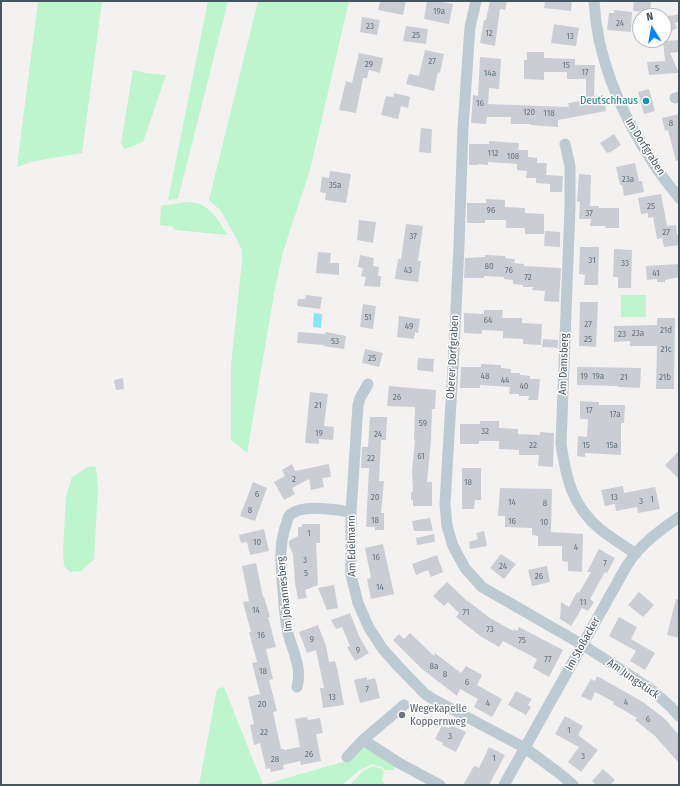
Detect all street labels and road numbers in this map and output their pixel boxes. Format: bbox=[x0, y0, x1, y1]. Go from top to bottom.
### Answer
street label: Im Dorfgraben bbox=[622, 116, 668, 178]
street label: Oberer Dorfgraben bbox=[444, 315, 462, 399]
street label: Am Damsberg bbox=[556, 333, 572, 395]
street label: Am Edelmann bbox=[345, 515, 359, 577]
street label: Im Johannesberg bbox=[274, 556, 296, 632]
street label: Im Stoßacker bbox=[563, 615, 603, 673]
street label: Am Jungstück bbox=[604, 656, 662, 702]

